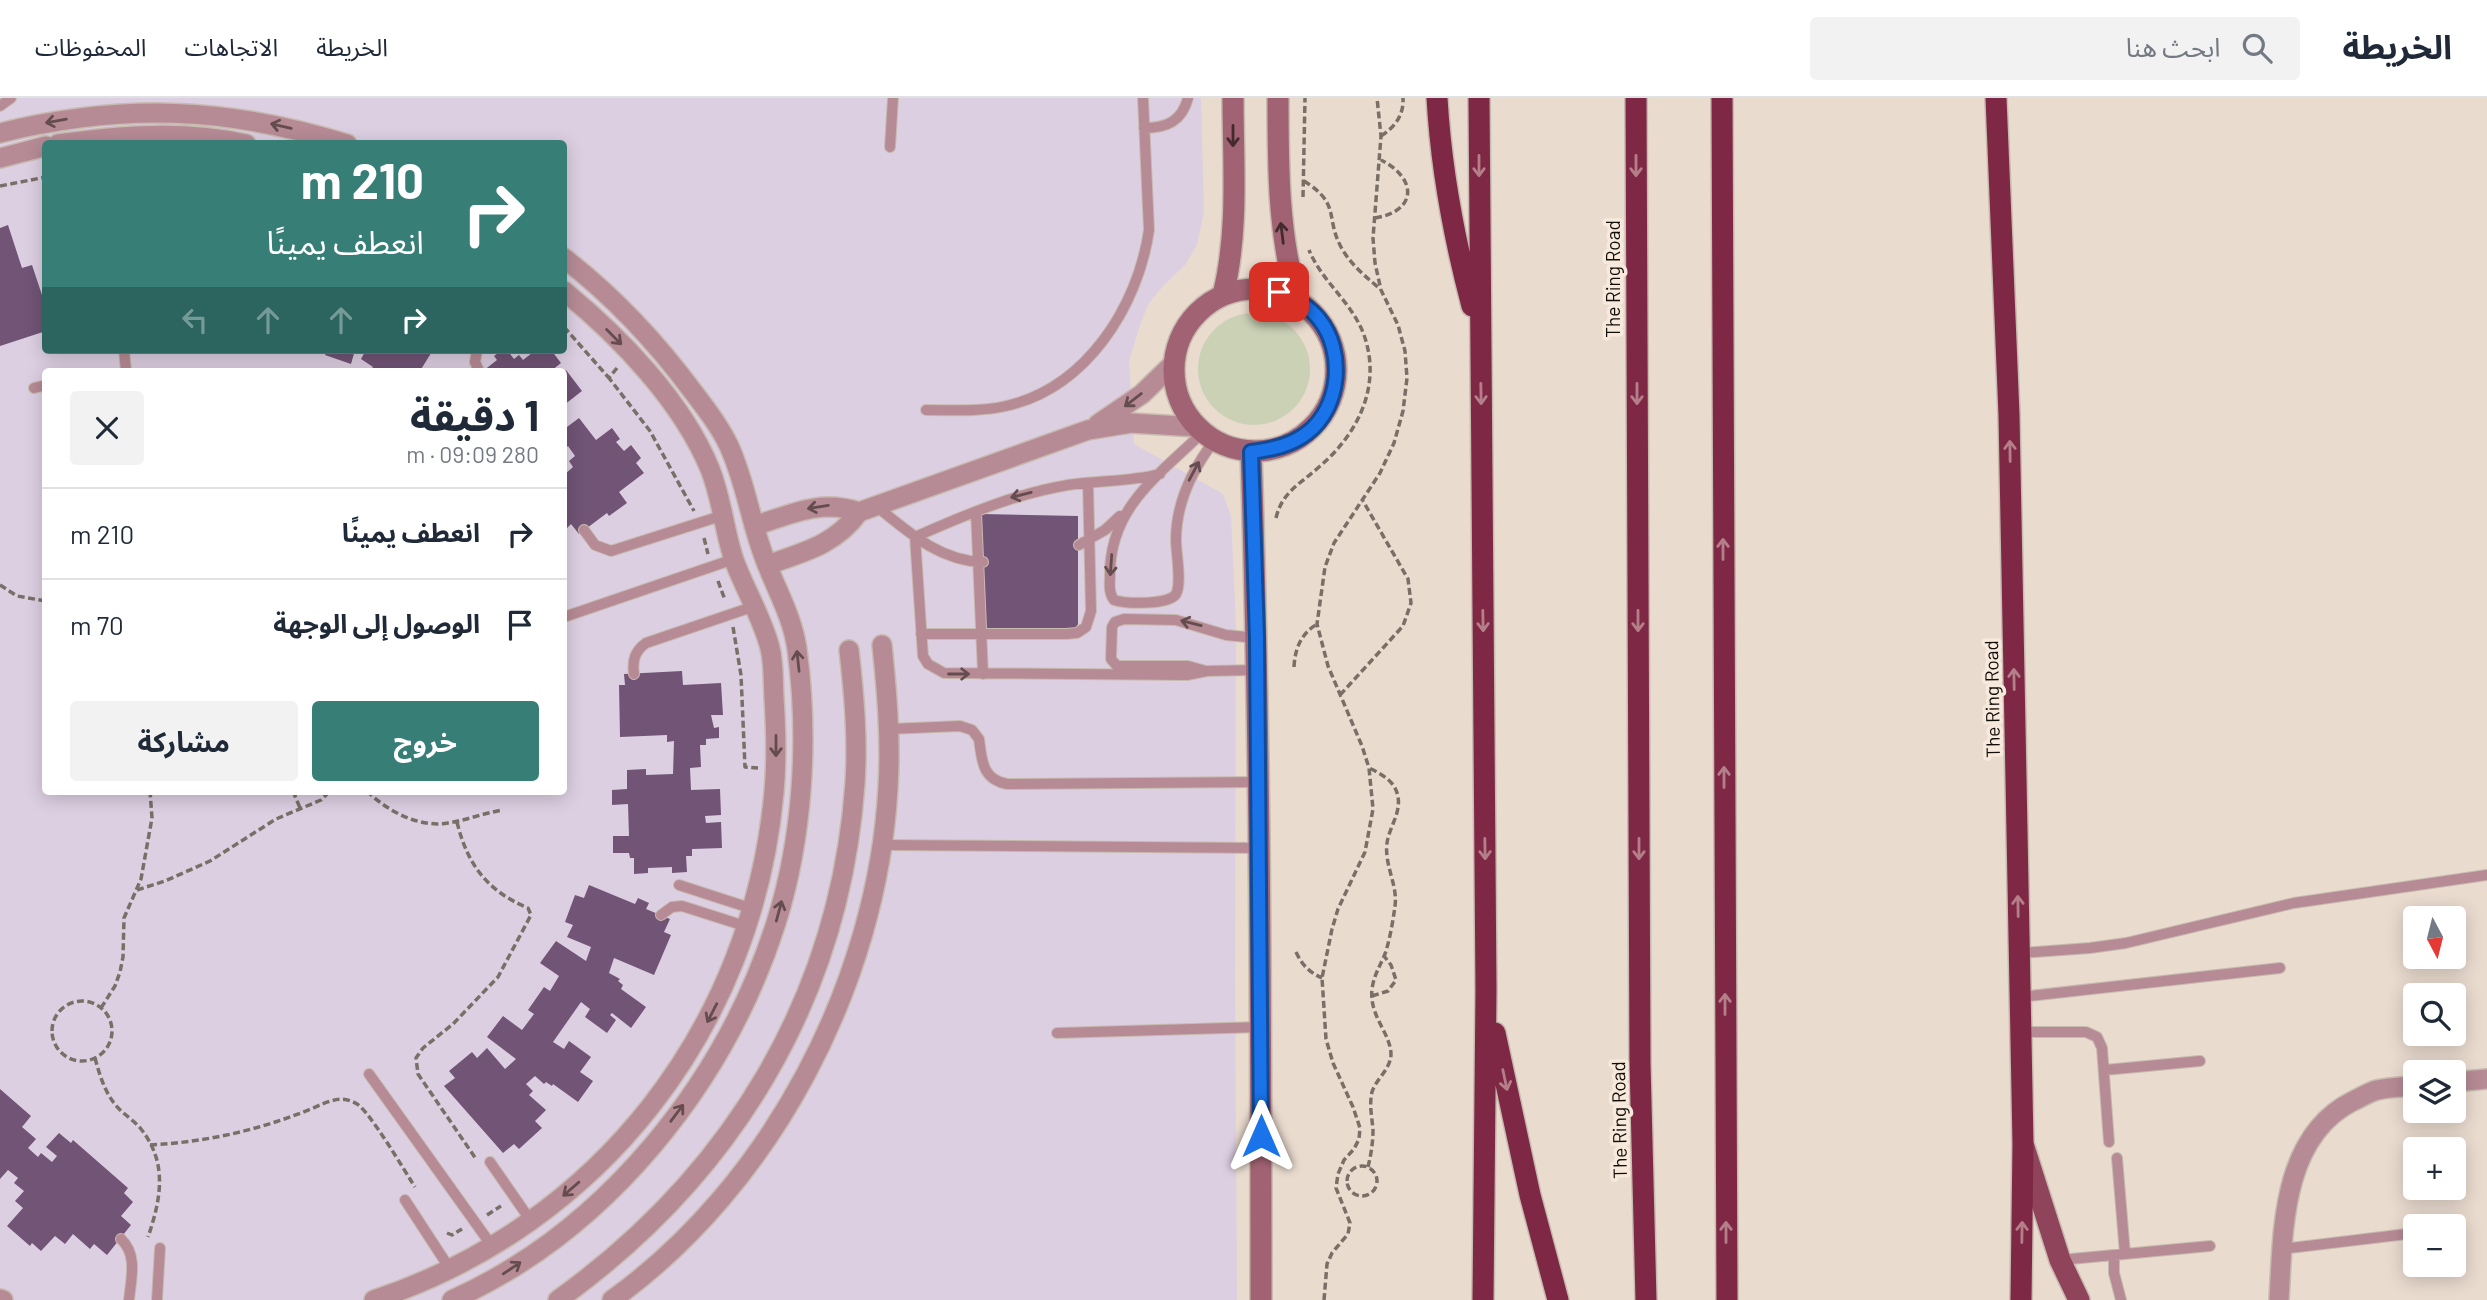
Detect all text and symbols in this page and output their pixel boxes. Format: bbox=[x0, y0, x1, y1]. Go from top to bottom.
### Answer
search box bbox=[1810, 17, 2300, 80]
text: الخريطة bbox=[2342, 26, 2452, 66]
icon: search bbox=[2238, 29, 2276, 67]
text: ابحث هنا bbox=[2126, 31, 2220, 62]
text: المحفوظات bbox=[35, 32, 146, 61]
text: الاتجاهات bbox=[184, 32, 278, 61]
text: الخريطة bbox=[316, 32, 388, 61]
one-way arrow bbox=[45, 115, 68, 129]
one-way arrow bbox=[270, 119, 293, 132]
one-way arrow bbox=[1226, 125, 1240, 148]
text: 210 m bbox=[301, 150, 424, 209]
one-way arrow bbox=[1472, 154, 1486, 177]
one-way arrow bbox=[1629, 154, 1643, 177]
icon: right bbox=[448, 168, 539, 259]
street label: The Ring Road bbox=[1601, 220, 1624, 338]
text: انعطف يمينًا bbox=[267, 222, 424, 260]
one-way arrow bbox=[1276, 222, 1289, 245]
pin bbox=[1249, 262, 1309, 322]
icon: arrive bbox=[1260, 273, 1298, 311]
icon: left bbox=[176, 301, 214, 339]
icon: ahead bbox=[249, 301, 287, 339]
icon: ahead bbox=[322, 301, 360, 339]
icon: right bbox=[395, 301, 433, 339]
one-way arrow bbox=[605, 328, 622, 345]
one-way arrow bbox=[1474, 382, 1487, 405]
one-way arrow bbox=[1630, 382, 1644, 405]
text: 1 دقيقة bbox=[410, 389, 539, 439]
button: close bbox=[70, 391, 144, 465]
one-way arrow bbox=[1125, 393, 1143, 408]
text: 280 m · 09:09 bbox=[406, 440, 539, 468]
one-way arrow bbox=[2003, 440, 2016, 463]
one-way arrow bbox=[1187, 462, 1201, 482]
one-way arrow bbox=[1011, 489, 1033, 502]
one-way arrow bbox=[807, 501, 830, 514]
icon: right bbox=[501, 515, 539, 553]
text: انعطف يمينًا bbox=[342, 516, 480, 547]
text: 210 m bbox=[70, 518, 134, 549]
one-way arrow bbox=[1716, 538, 1730, 561]
one-way arrow bbox=[1104, 553, 1117, 576]
icon: arrive bbox=[501, 606, 539, 644]
text: الوصول إلى الوجهة bbox=[273, 607, 480, 638]
text: 70 m bbox=[70, 609, 124, 640]
one-way arrow bbox=[1476, 609, 1489, 632]
one-way arrow bbox=[1631, 609, 1645, 632]
one-way arrow bbox=[1180, 616, 1202, 629]
street label: The Ring Road bbox=[1979, 640, 2004, 758]
one-way arrow bbox=[791, 651, 804, 673]
one-way arrow bbox=[947, 667, 970, 680]
one-way arrow bbox=[2007, 668, 2021, 691]
button: مشاركة bbox=[70, 701, 298, 781]
button: خروج bbox=[312, 701, 539, 781]
one-way arrow bbox=[769, 735, 783, 758]
one-way arrow bbox=[1717, 766, 1730, 789]
one-way arrow bbox=[1478, 837, 1492, 860]
one-way arrow bbox=[1632, 837, 1646, 860]
one-way arrow bbox=[2012, 895, 2025, 918]
one-way arrow bbox=[773, 900, 786, 923]
north arrow bbox=[2403, 906, 2466, 970]
map controls bbox=[2403, 906, 2466, 1277]
button: search bbox=[2403, 983, 2466, 1046]
one-way arrow bbox=[1718, 993, 1732, 1016]
one-way arrow bbox=[705, 1002, 719, 1022]
button: layers bbox=[2403, 1060, 2466, 1123]
street label: The Ring Road bbox=[1606, 1061, 1631, 1179]
one-way arrow bbox=[1499, 1069, 1512, 1091]
position arrow bbox=[1224, 1099, 1298, 1173]
one-way arrow bbox=[669, 1104, 684, 1123]
button: + bbox=[2403, 1137, 2466, 1200]
one-way arrow bbox=[563, 1181, 581, 1197]
button: − bbox=[2403, 1214, 2466, 1277]
one-way arrow bbox=[1719, 1221, 1733, 1244]
one-way arrow bbox=[2015, 1221, 2029, 1244]
one-way arrow bbox=[502, 1260, 521, 1275]

